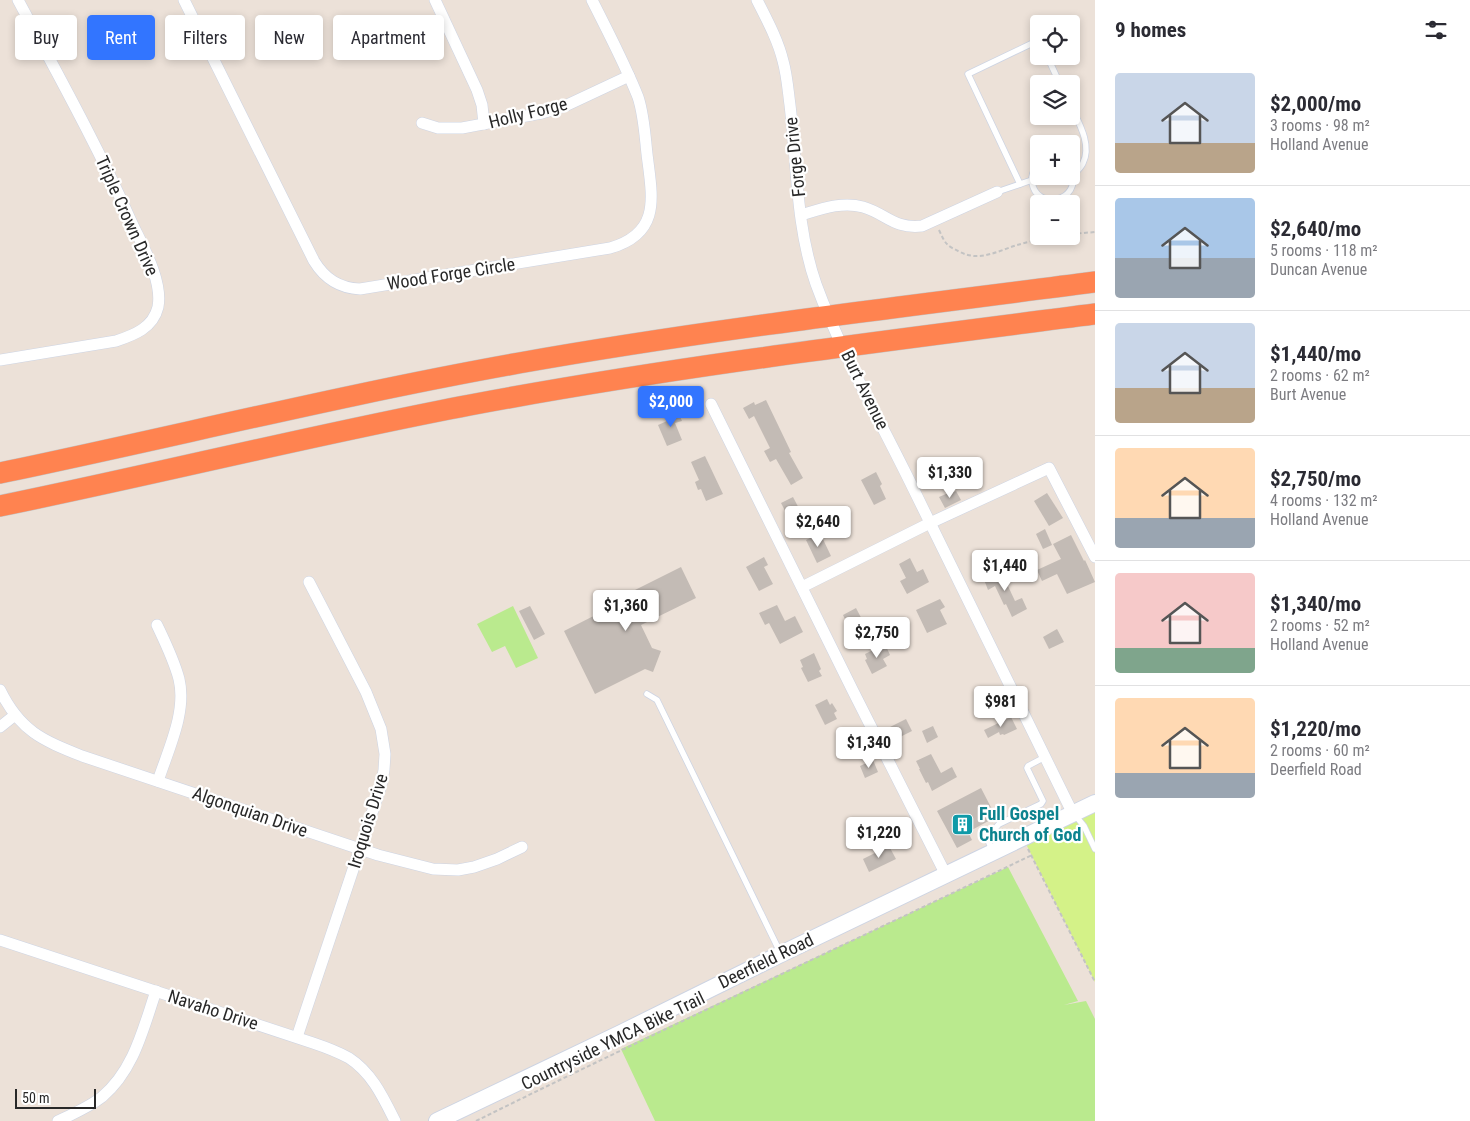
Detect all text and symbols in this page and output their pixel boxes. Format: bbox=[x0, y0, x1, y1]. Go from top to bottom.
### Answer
chip: Buy bbox=[15, 15, 77, 60]
chip: Rent bbox=[87, 15, 155, 60]
chip: Filters bbox=[165, 15, 245, 60]
chip: New bbox=[255, 15, 323, 60]
chip: Apartment bbox=[333, 15, 444, 60]
map controls bbox=[1030, 15, 1080, 245]
button: locate bbox=[1030, 15, 1080, 65]
icon: filters bbox=[1422, 16, 1450, 44]
text: 9 homes bbox=[1115, 18, 1186, 42]
button: layers bbox=[1030, 75, 1080, 125]
text: $2,000/mo bbox=[1270, 92, 1361, 116]
street label: Holly Forge bbox=[486, 93, 569, 132]
icon: home bbox=[1155, 93, 1215, 153]
street label: Forge Drive bbox=[780, 116, 809, 198]
text: 3 rooms · 98 m² bbox=[1270, 116, 1370, 135]
button: + bbox=[1030, 135, 1080, 185]
text: Holland Avenue bbox=[1270, 135, 1368, 154]
street label: Triple Crown Drive bbox=[92, 153, 163, 279]
button: − bbox=[1030, 195, 1080, 245]
text: $2,640/mo bbox=[1270, 217, 1361, 241]
icon: home bbox=[1155, 218, 1215, 278]
text: 5 rooms · 118 m² bbox=[1270, 241, 1378, 260]
street label: Wood Forge Circle bbox=[385, 253, 516, 294]
text: Duncan Avenue bbox=[1270, 260, 1367, 279]
text: $1,440/mo bbox=[1270, 342, 1361, 366]
icon: home bbox=[1155, 343, 1215, 403]
street label: Burt Avenue bbox=[837, 347, 894, 433]
text: 2 rooms · 62 m² bbox=[1270, 366, 1370, 385]
text: Burt Avenue bbox=[1270, 385, 1346, 404]
pin: $2,000 bbox=[630, 386, 712, 428]
text: $2,000 bbox=[649, 392, 693, 411]
pin: $1,330 bbox=[909, 456, 991, 499]
text: $1,330 bbox=[928, 463, 972, 482]
text: $2,750/mo bbox=[1270, 467, 1361, 491]
icon: home bbox=[1155, 468, 1215, 528]
text: 4 rooms · 132 m² bbox=[1270, 491, 1378, 510]
pin: $2,640 bbox=[777, 506, 859, 548]
text: Holland Avenue bbox=[1270, 510, 1368, 529]
text: $2,640 bbox=[796, 512, 840, 531]
pin: $1,440 bbox=[964, 550, 1046, 592]
text: $1,440 bbox=[983, 556, 1027, 575]
pin: $1,360 bbox=[585, 590, 667, 632]
text: $1,340/mo bbox=[1270, 592, 1361, 616]
icon: home bbox=[1155, 593, 1215, 653]
text: $1,360 bbox=[604, 596, 648, 615]
pin: $2,750 bbox=[836, 616, 918, 659]
text: 2 rooms · 52 m² bbox=[1270, 616, 1370, 635]
text: $2,750 bbox=[855, 623, 899, 642]
text: Holland Avenue bbox=[1270, 635, 1368, 654]
pin: $981 bbox=[971, 686, 1031, 728]
text: $981 bbox=[985, 692, 1017, 711]
text: $1,220/mo bbox=[1270, 717, 1361, 741]
icon: home bbox=[1155, 718, 1215, 778]
pin: $1,340 bbox=[828, 726, 910, 769]
text: $1,340 bbox=[847, 733, 891, 752]
text: 2 rooms · 60 m² bbox=[1270, 741, 1370, 760]
text: Deerfield Road bbox=[1270, 760, 1362, 779]
street label: Iroquois Drive bbox=[343, 771, 392, 871]
street label: Algonquian Drive bbox=[190, 782, 310, 841]
place label: Full Gospel Church of God bbox=[979, 803, 1081, 845]
building icon: Full Gospel Church of God bbox=[951, 812, 975, 836]
pin: $1,220 bbox=[838, 816, 920, 859]
text: $1,220 bbox=[857, 823, 901, 842]
street label: Deerfield Road bbox=[715, 928, 817, 993]
street label: Navaho Drive bbox=[165, 985, 261, 1034]
street label: Countryside YMCA Bike Trail bbox=[518, 987, 708, 1094]
scale bar bbox=[15, 1086, 96, 1109]
text: 50 m bbox=[22, 1090, 50, 1106]

